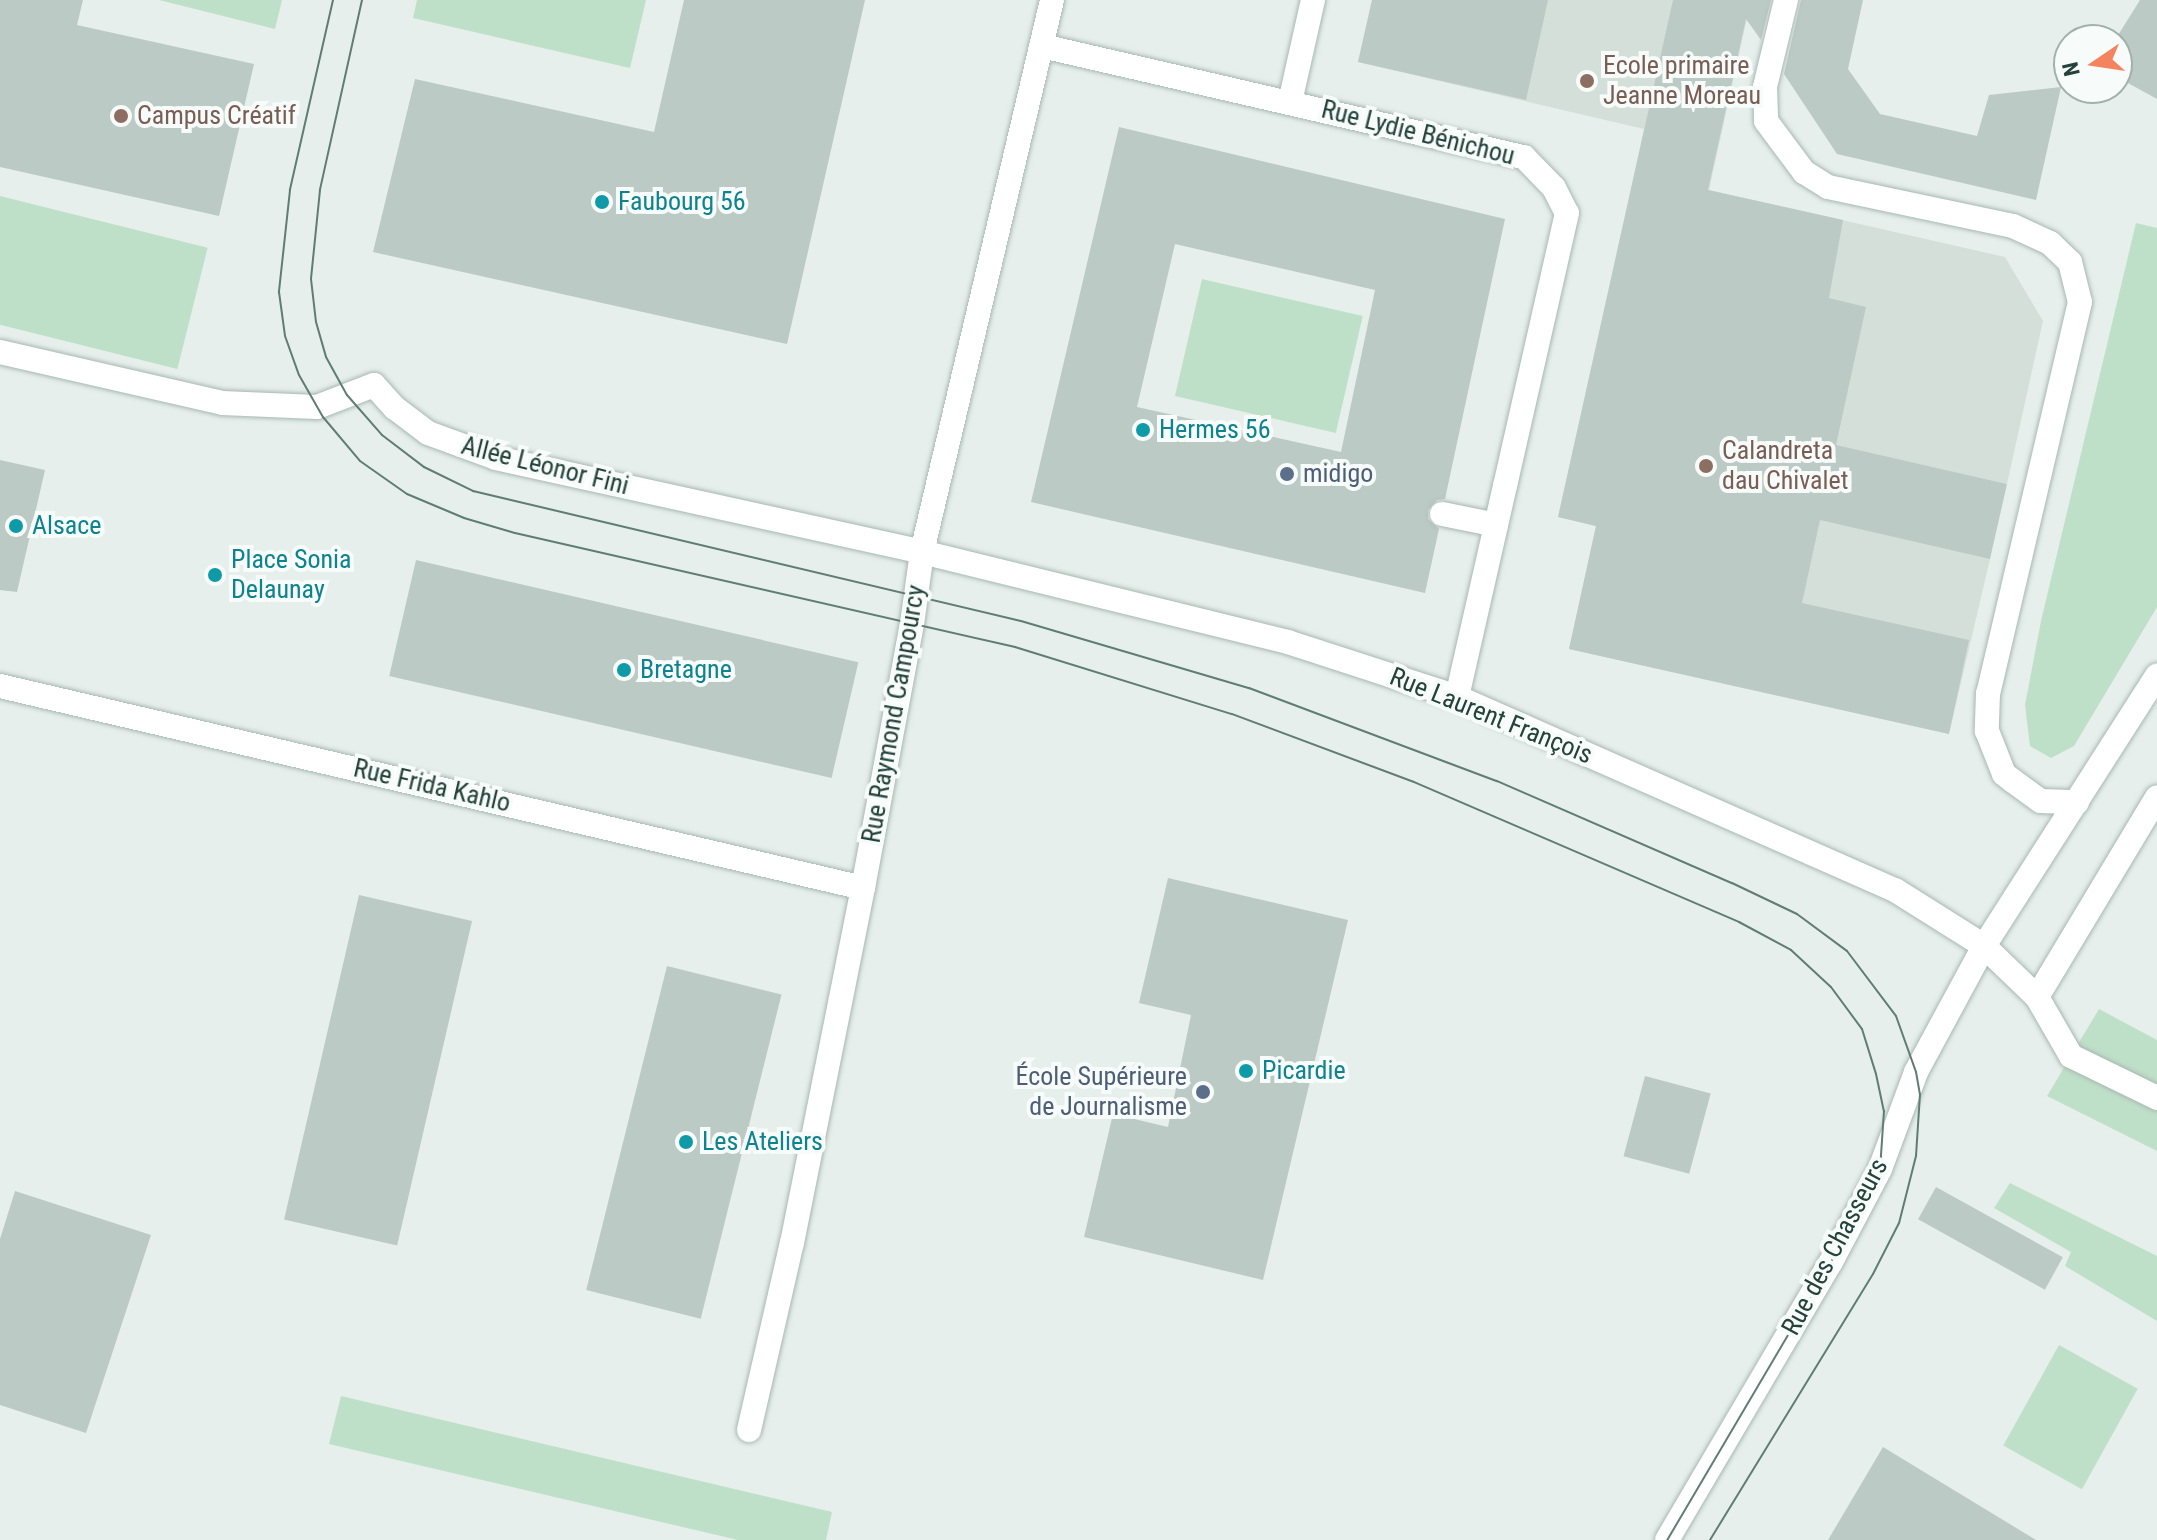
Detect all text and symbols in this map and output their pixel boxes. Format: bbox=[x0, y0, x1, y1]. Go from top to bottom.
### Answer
north arrow bbox=[2053, 24, 2133, 104]
place label: Ecole primaire Jeanne Moreau bbox=[1603, 50, 1761, 112]
text: N bbox=[2057, 60, 2085, 78]
marker: Ecole primaire Jeanne Moreau bbox=[1578, 72, 1596, 90]
street label: Rue Lydie Bénichou bbox=[1318, 94, 1518, 172]
place label: Campus Créatif bbox=[137, 100, 296, 132]
marker: Campus Créatif bbox=[112, 107, 130, 125]
place label: Faubourg 56 bbox=[618, 186, 746, 218]
marker: Faubourg 56 bbox=[593, 193, 611, 211]
place label: Hermes 56 bbox=[1159, 414, 1270, 446]
marker: Hermes 56 bbox=[1134, 421, 1152, 439]
street label: Allée Léonor Fini bbox=[458, 430, 632, 502]
place label: Calandreta dau Chivalet bbox=[1722, 435, 1848, 496]
marker: Calandreta dau Chivalet bbox=[1697, 457, 1715, 475]
place label: midigo bbox=[1303, 458, 1373, 490]
marker: midigo bbox=[1278, 465, 1296, 483]
place label: Alsace bbox=[32, 510, 101, 542]
marker: Alsace bbox=[7, 517, 25, 535]
place label: Place Sonia Delaunay bbox=[231, 544, 352, 606]
marker: Place Sonia Delaunay bbox=[206, 566, 224, 584]
street label: Rue Raymond Campourcy bbox=[856, 583, 932, 845]
place label: Bretagne bbox=[640, 654, 732, 686]
marker: Bretagne bbox=[615, 661, 633, 679]
street label: Rue Laurent François bbox=[1385, 661, 1597, 771]
street label: Rue Frida Kahlo bbox=[350, 753, 514, 819]
place label: Picardie bbox=[1262, 1055, 1346, 1087]
place label: École Supérieure de Journalisme bbox=[1016, 1061, 1187, 1122]
marker: Picardie bbox=[1237, 1062, 1255, 1080]
marker: École Supérieure de Journalisme bbox=[1194, 1083, 1212, 1101]
place label: Les Ateliers bbox=[702, 1126, 823, 1158]
marker: Les Ateliers bbox=[677, 1133, 695, 1151]
street label: Rue des Chasseurs bbox=[1775, 1153, 1895, 1341]

